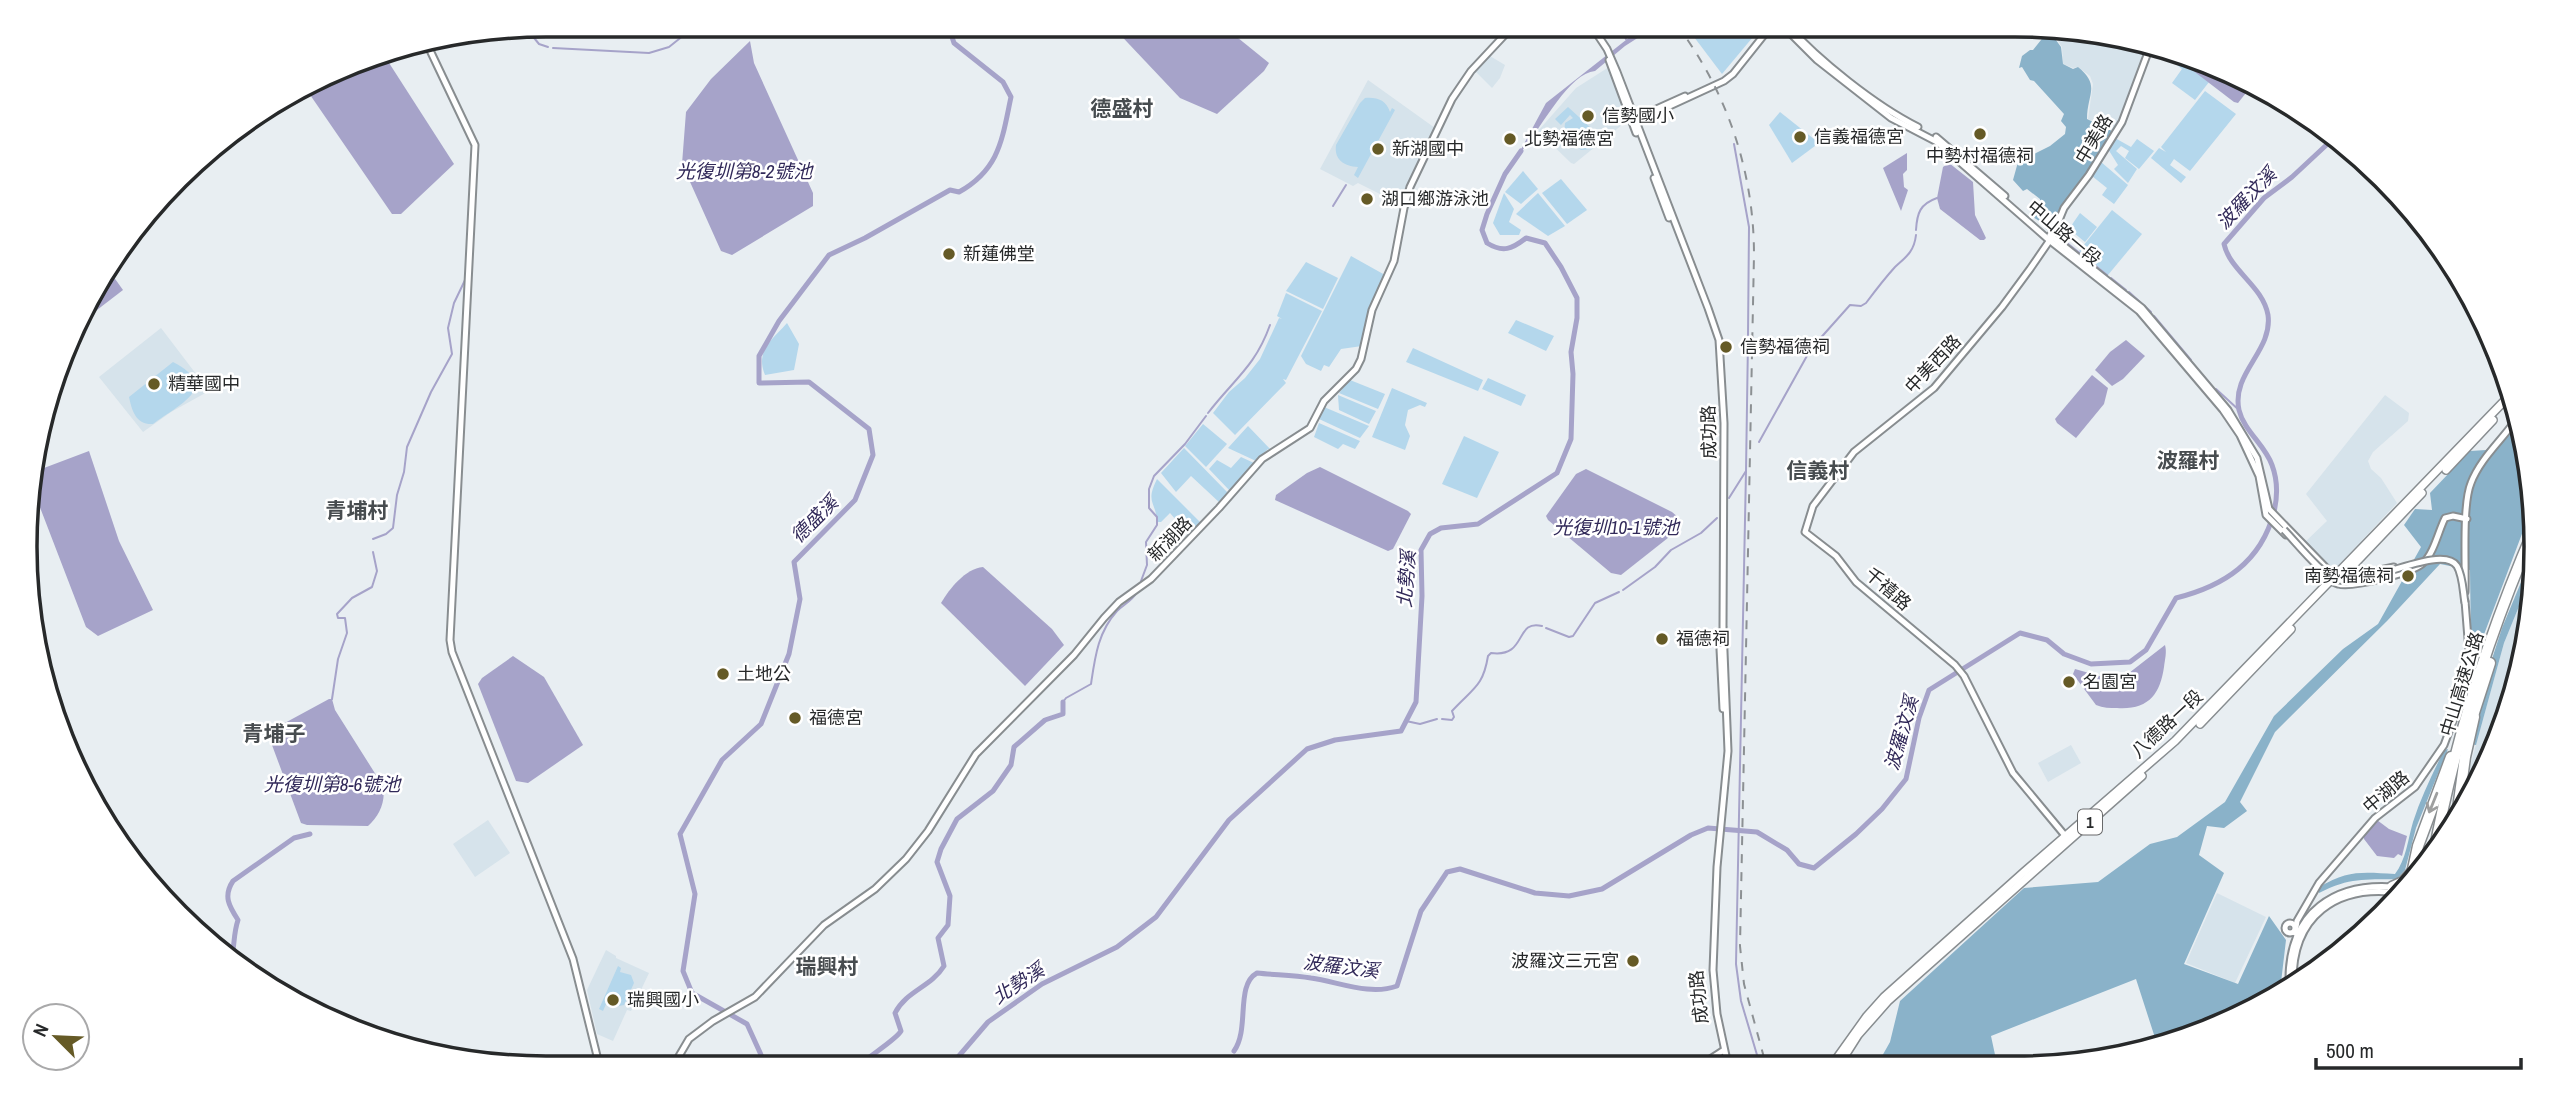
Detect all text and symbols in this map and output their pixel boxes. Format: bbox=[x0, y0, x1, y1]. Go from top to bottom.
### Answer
district label: 德盛村 bbox=[1091, 94, 1154, 123]
place label: 信勢國小 bbox=[1602, 103, 1674, 128]
marker: 信勢國小 bbox=[1580, 108, 1596, 124]
street label: 中美路 bbox=[2069, 109, 2118, 168]
place label: 信義福德宮 bbox=[1814, 124, 1904, 149]
place label: 北勢福德宮 bbox=[1524, 126, 1614, 151]
marker: 中勢村福德祠 bbox=[1972, 126, 1988, 142]
marker: 信義福德宮 bbox=[1792, 129, 1808, 145]
marker: 北勢福德宮 bbox=[1502, 131, 1518, 147]
place label: 新湖國中 bbox=[1392, 136, 1464, 161]
marker: 新湖國中 bbox=[1370, 141, 1386, 157]
place label: 中勢村福德祠 bbox=[1926, 143, 2034, 168]
water label: 光復圳第8-2號池 bbox=[676, 158, 814, 184]
water label: 波羅汶溪 bbox=[2210, 159, 2284, 234]
place label: 湖口鄉游泳池 bbox=[1381, 186, 1489, 211]
marker: 湖口鄉游泳池 bbox=[1359, 191, 1375, 207]
street label: 中山路一段 bbox=[2022, 194, 2107, 271]
place label: 新蓮佛堂 bbox=[963, 241, 1035, 266]
marker: 新蓮佛堂 bbox=[941, 246, 957, 262]
street label: 中美西路 bbox=[1899, 329, 1966, 399]
place label: 信勢福德祠 bbox=[1740, 334, 1830, 359]
marker: 信勢福德祠 bbox=[1718, 339, 1734, 355]
place label: 精華國中 bbox=[168, 371, 240, 396]
marker: 精華國中 bbox=[146, 376, 162, 392]
street label: 成功路 bbox=[1696, 405, 1721, 459]
district label: 波羅村 bbox=[2157, 446, 2220, 475]
district label: 信義村 bbox=[1787, 456, 1850, 485]
water label: 德盛溪 bbox=[785, 488, 845, 548]
district label: 青埔村 bbox=[326, 496, 389, 525]
street label: 新湖路 bbox=[1142, 511, 1197, 567]
water label: 光復圳10-1號池 bbox=[1553, 514, 1681, 540]
water label: 北勢溪 bbox=[1391, 547, 1421, 608]
street label: 千禧路 bbox=[1860, 561, 1917, 616]
place label: 南勢福德祠 bbox=[2304, 563, 2394, 588]
marker: 南勢福德祠 bbox=[2400, 568, 2416, 584]
place label: 福德祠 bbox=[1676, 626, 1730, 651]
street label: 中山高速公路 bbox=[2434, 629, 2489, 739]
marker: 福德祠 bbox=[1654, 631, 1670, 647]
place label: 土地公 bbox=[737, 661, 791, 686]
marker: 土地公 bbox=[715, 666, 731, 682]
place label: 名園宮 bbox=[2083, 669, 2137, 694]
marker: 名園宮 bbox=[2061, 674, 2077, 690]
street label: 八德路一段 bbox=[2125, 684, 2208, 763]
water label: 波羅汶溪 bbox=[1878, 690, 1925, 773]
place label: 福德宮 bbox=[809, 705, 863, 730]
marker: 福德宮 bbox=[787, 710, 803, 726]
district label: 青埔子 bbox=[243, 719, 306, 748]
street label: 中湖路 bbox=[2357, 765, 2414, 819]
water label: 光復圳第8-6號池 bbox=[264, 771, 402, 797]
one-way arrow bbox=[2426, 792, 2439, 814]
road number: 1 bbox=[2078, 810, 2102, 834]
water label: 波羅汶溪 bbox=[1302, 948, 1383, 984]
place label: 波羅汶三元宮 bbox=[1511, 948, 1619, 973]
district label: 瑞興村 bbox=[796, 952, 859, 981]
marker: 波羅汶三元宮 bbox=[1625, 953, 1641, 969]
water label: 北勢溪 bbox=[987, 955, 1051, 1009]
street label: 成功路 bbox=[1683, 969, 1714, 1025]
place label: 瑞興國小 bbox=[627, 987, 699, 1012]
marker: 瑞興國小 bbox=[605, 992, 621, 1008]
north arrow bbox=[21, 1002, 91, 1072]
text: N bbox=[26, 1020, 55, 1041]
scale bar bbox=[2316, 1026, 2521, 1070]
text: 500 m bbox=[2326, 1036, 2374, 1065]

